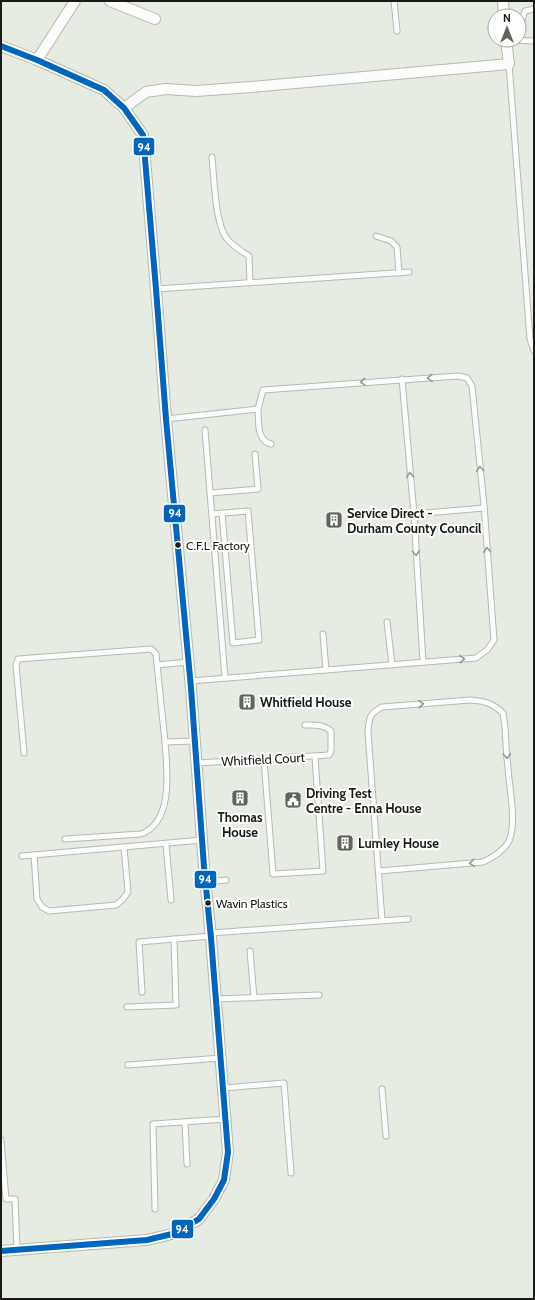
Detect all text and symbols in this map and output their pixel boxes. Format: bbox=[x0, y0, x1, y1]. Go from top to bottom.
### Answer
north arrow bbox=[487, 8, 527, 48]
text: N bbox=[503, 11, 511, 25]
line badge: 94 bbox=[133, 137, 155, 156]
text: 94 bbox=[137, 140, 151, 154]
one-way arrow bbox=[427, 374, 433, 382]
one-way arrow bbox=[360, 378, 366, 387]
one-way arrow bbox=[476, 466, 485, 472]
one-way arrow bbox=[406, 472, 415, 478]
line badge: 94 bbox=[163, 504, 186, 523]
place label: Service Direct - Durham County Council bbox=[347, 505, 482, 536]
text: 94 bbox=[168, 506, 182, 520]
building icon: Service Direct - Durham County Council bbox=[324, 510, 344, 530]
place label: C.F.L Factory bbox=[186, 538, 250, 553]
marker: C.F.L Factory bbox=[173, 540, 183, 550]
one-way arrow bbox=[483, 547, 492, 553]
one-way arrow bbox=[412, 550, 421, 556]
one-way arrow bbox=[459, 655, 465, 664]
building icon: Whitfield House bbox=[237, 692, 257, 712]
place label: Whitfield House bbox=[260, 694, 352, 710]
one-way arrow bbox=[418, 699, 424, 708]
street label: Whitfield Court bbox=[221, 749, 306, 769]
one-way arrow bbox=[503, 753, 511, 759]
place label: Driving Test Centre - Enna House bbox=[306, 785, 422, 816]
building icon: Thomas House bbox=[230, 788, 250, 808]
public building icon: Driving Test Centre - Enna House bbox=[283, 790, 303, 810]
place label: Thomas House bbox=[218, 809, 263, 840]
building icon: Lumley House bbox=[335, 833, 355, 853]
place label: Lumley House bbox=[358, 835, 439, 851]
one-way arrow bbox=[469, 858, 475, 867]
line badge: 94 bbox=[194, 870, 217, 889]
text: 94 bbox=[198, 872, 212, 886]
place label: Wavin Plastics bbox=[216, 896, 288, 911]
marker: Wavin Plastics bbox=[203, 898, 213, 908]
line badge: 94 bbox=[171, 1219, 194, 1239]
text: 94 bbox=[175, 1222, 189, 1236]

